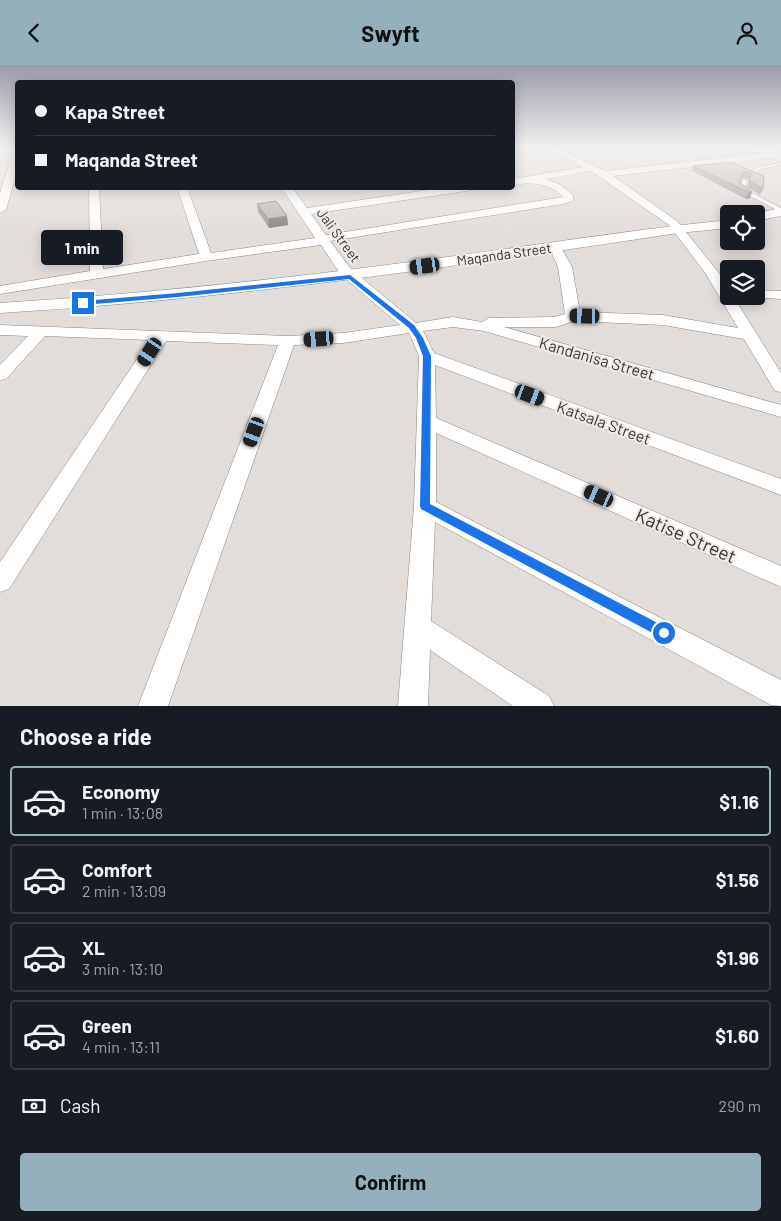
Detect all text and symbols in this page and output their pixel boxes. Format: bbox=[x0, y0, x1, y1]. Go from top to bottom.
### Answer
icon: back bbox=[20, 19, 48, 47]
icon: person bbox=[733, 19, 761, 47]
text: Swyft bbox=[361, 20, 420, 46]
text: Kapa Street bbox=[65, 100, 165, 123]
text: Maqanda Street bbox=[65, 148, 198, 171]
street label: Jali Street bbox=[314, 205, 364, 265]
map controls bbox=[720, 205, 765, 305]
button: locate bbox=[720, 205, 765, 250]
callout: 1 min bbox=[42, 231, 124, 265]
text: 1 min bbox=[64, 238, 100, 257]
street label: Maqanda Street bbox=[456, 239, 552, 269]
car bbox=[409, 256, 440, 276]
button: layers bbox=[720, 260, 765, 305]
route end bbox=[72, 292, 94, 314]
car bbox=[569, 308, 600, 324]
car bbox=[303, 330, 334, 348]
street label: Kandanisa Street bbox=[537, 332, 657, 384]
car bbox=[135, 335, 164, 369]
car bbox=[513, 383, 546, 407]
street label: Katsala Street bbox=[555, 396, 653, 448]
car bbox=[241, 415, 266, 449]
car bbox=[582, 483, 615, 509]
street label: Katise Street bbox=[632, 503, 740, 567]
route start bbox=[653, 622, 675, 644]
text: Choose a ride bbox=[20, 723, 152, 749]
icon: car bbox=[22, 779, 67, 824]
text: Economy bbox=[82, 780, 160, 803]
text: $1.16 bbox=[719, 790, 759, 813]
text: 1 min · 13:08 bbox=[82, 803, 163, 822]
icon: car bbox=[22, 857, 67, 902]
text: Comfort bbox=[82, 858, 152, 881]
text: $1.56 bbox=[716, 868, 759, 891]
text: 2 min · 13:09 bbox=[82, 881, 166, 900]
icon: car bbox=[22, 935, 67, 980]
text: XL bbox=[82, 936, 105, 959]
text: $1.96 bbox=[716, 946, 759, 969]
text: 3 min · 13:10 bbox=[82, 959, 163, 978]
icon: car bbox=[22, 1013, 67, 1058]
text: Green bbox=[82, 1014, 132, 1037]
text: $1.60 bbox=[715, 1024, 759, 1047]
text: 4 min · 13:11 bbox=[82, 1037, 160, 1056]
icon: cash bbox=[20, 1092, 48, 1120]
text: Cash bbox=[60, 1094, 101, 1117]
text: 290 m bbox=[719, 1096, 761, 1115]
button: Confirm bbox=[20, 1153, 761, 1211]

